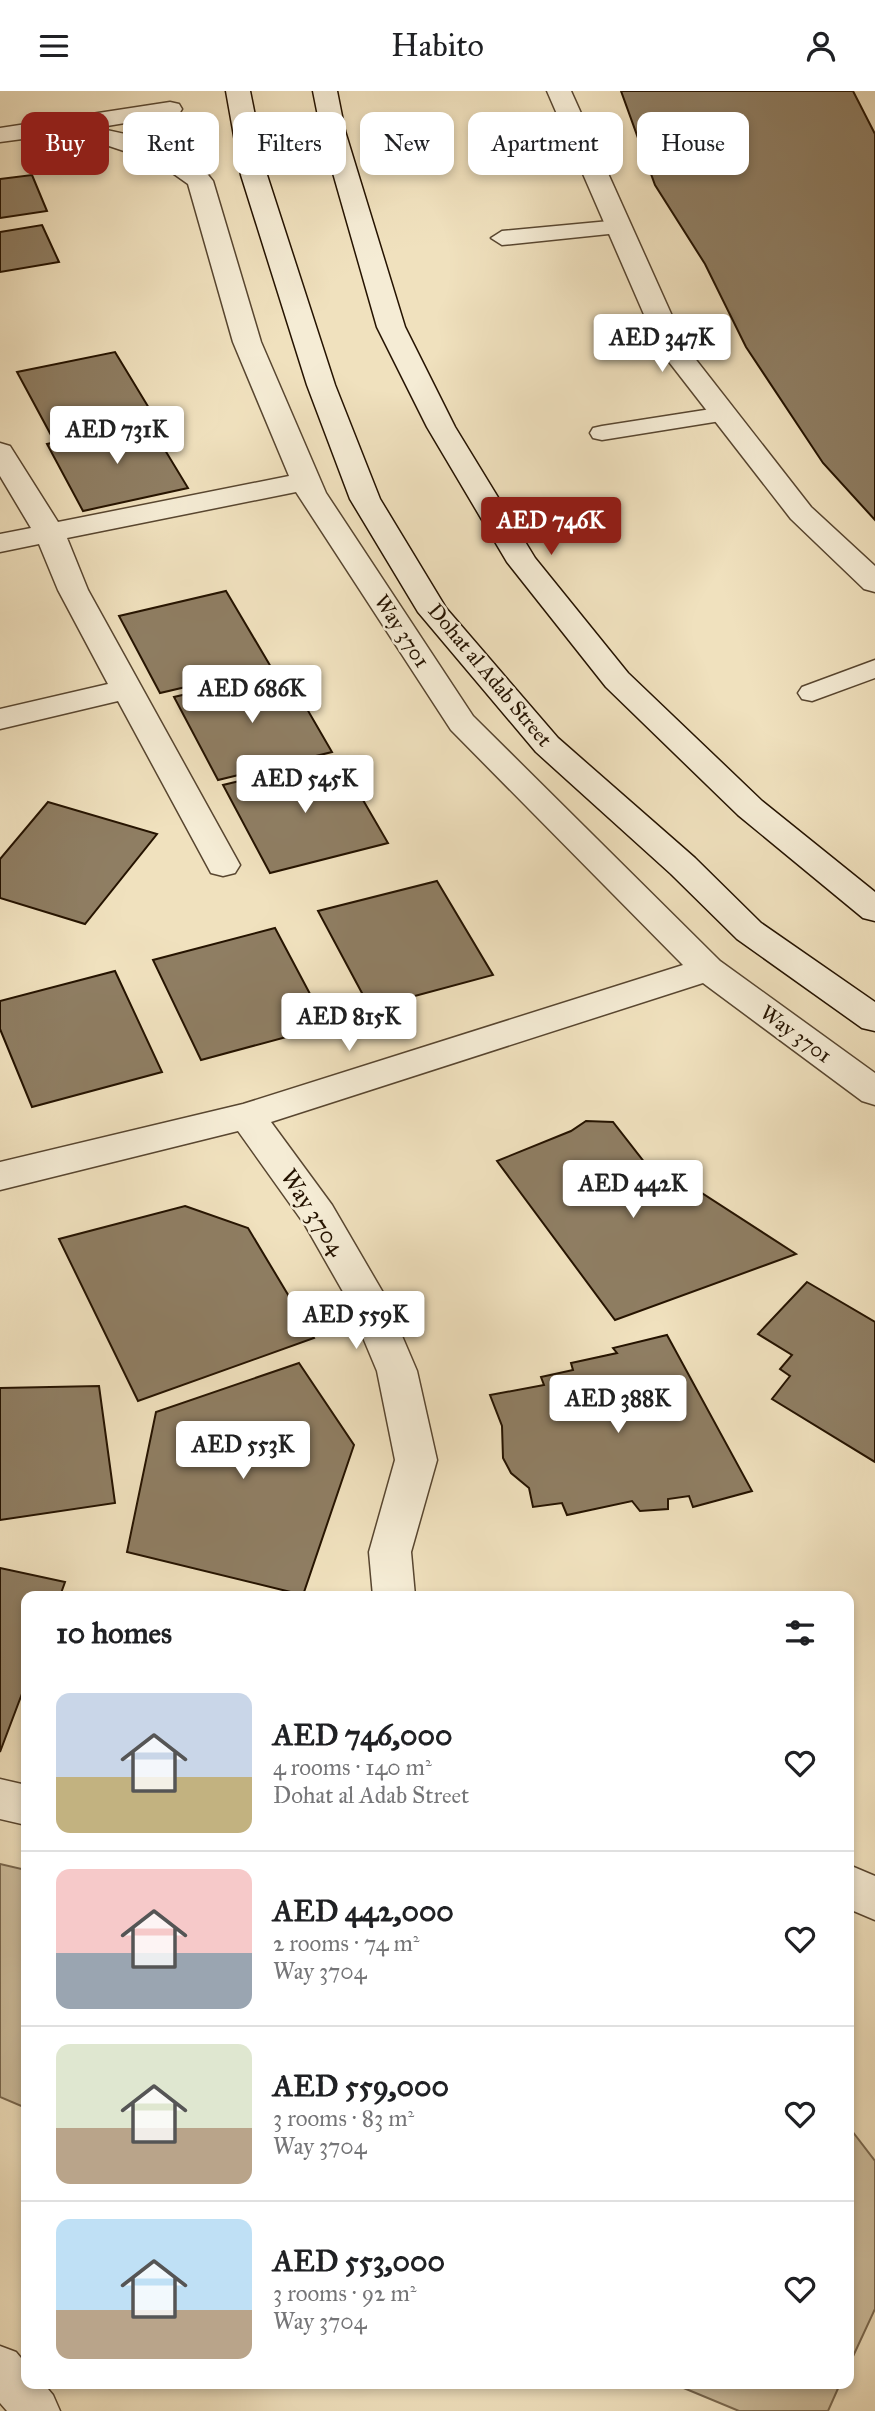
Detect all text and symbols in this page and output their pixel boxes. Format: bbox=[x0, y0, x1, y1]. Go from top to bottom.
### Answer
text: Habito bbox=[391, 26, 484, 65]
icon: menu bbox=[35, 27, 73, 65]
icon: person bbox=[802, 27, 840, 65]
chip: Buy bbox=[21, 112, 109, 175]
chip: Rent bbox=[123, 112, 219, 175]
chip: Filters bbox=[233, 112, 346, 175]
chip: New bbox=[360, 112, 454, 175]
chip: Apartment bbox=[468, 112, 623, 175]
chip: House bbox=[637, 112, 749, 175]
pin: AED 347K bbox=[590, 315, 734, 374]
text: AED 347K bbox=[610, 323, 714, 351]
pin: AED 731K bbox=[45, 407, 189, 466]
text: AED 731K bbox=[66, 415, 168, 443]
pin: AED 746K bbox=[479, 497, 623, 557]
text: AED 746K bbox=[497, 506, 605, 534]
street label: Way 3701 bbox=[369, 590, 435, 672]
street label: Dohat al Adab Street bbox=[422, 598, 558, 752]
pin: AED 686K bbox=[180, 665, 324, 725]
text: AED 686K bbox=[198, 674, 306, 702]
pin: AED 545K bbox=[233, 755, 377, 815]
text: AED 545K bbox=[253, 764, 357, 792]
pin: AED 815K bbox=[277, 993, 421, 1053]
street label: Way 3701 bbox=[755, 999, 837, 1069]
text: AED 815K bbox=[297, 1002, 401, 1030]
pin: AED 442K bbox=[561, 1161, 705, 1220]
street label: Way 3704 bbox=[274, 1163, 353, 1262]
text: AED 442K bbox=[579, 1169, 687, 1197]
pin: AED 559K bbox=[284, 1291, 428, 1351]
text: AED 559K bbox=[303, 1300, 409, 1328]
pin: AED 388K bbox=[546, 1375, 690, 1435]
text: AED 388K bbox=[565, 1384, 671, 1412]
pin: AED 553K bbox=[171, 1421, 315, 1481]
text: AED 553K bbox=[192, 1430, 294, 1458]
icon: filters bbox=[781, 1614, 819, 1652]
text: 10 homes bbox=[56, 1615, 172, 1651]
text: AED 746,000 bbox=[273, 1717, 452, 1753]
icon: home bbox=[112, 1721, 196, 1805]
icon: heart bbox=[781, 1744, 819, 1782]
text: 4 rooms · 140 m² bbox=[273, 1753, 432, 1781]
text: Dohat al Adab Street bbox=[273, 1781, 469, 1809]
text: AED 442,000 bbox=[273, 1893, 454, 1929]
icon: home bbox=[112, 1897, 196, 1981]
icon: heart bbox=[781, 1920, 819, 1958]
text: 2 rooms · 74 m² bbox=[273, 1929, 419, 1957]
text: Way 3704 bbox=[273, 1957, 367, 1985]
text: AED 559,000 bbox=[273, 2068, 449, 2104]
icon: home bbox=[112, 2072, 196, 2156]
icon: heart bbox=[781, 2095, 819, 2133]
text: 3 rooms · 83 m² bbox=[273, 2104, 414, 2132]
text: Way 3704 bbox=[273, 2132, 367, 2160]
text: AED 553,000 bbox=[273, 2243, 445, 2279]
icon: home bbox=[112, 2247, 196, 2331]
icon: heart bbox=[781, 2270, 819, 2308]
text: 3 rooms · 92 m² bbox=[273, 2279, 416, 2307]
text: Way 3704 bbox=[273, 2307, 367, 2335]

